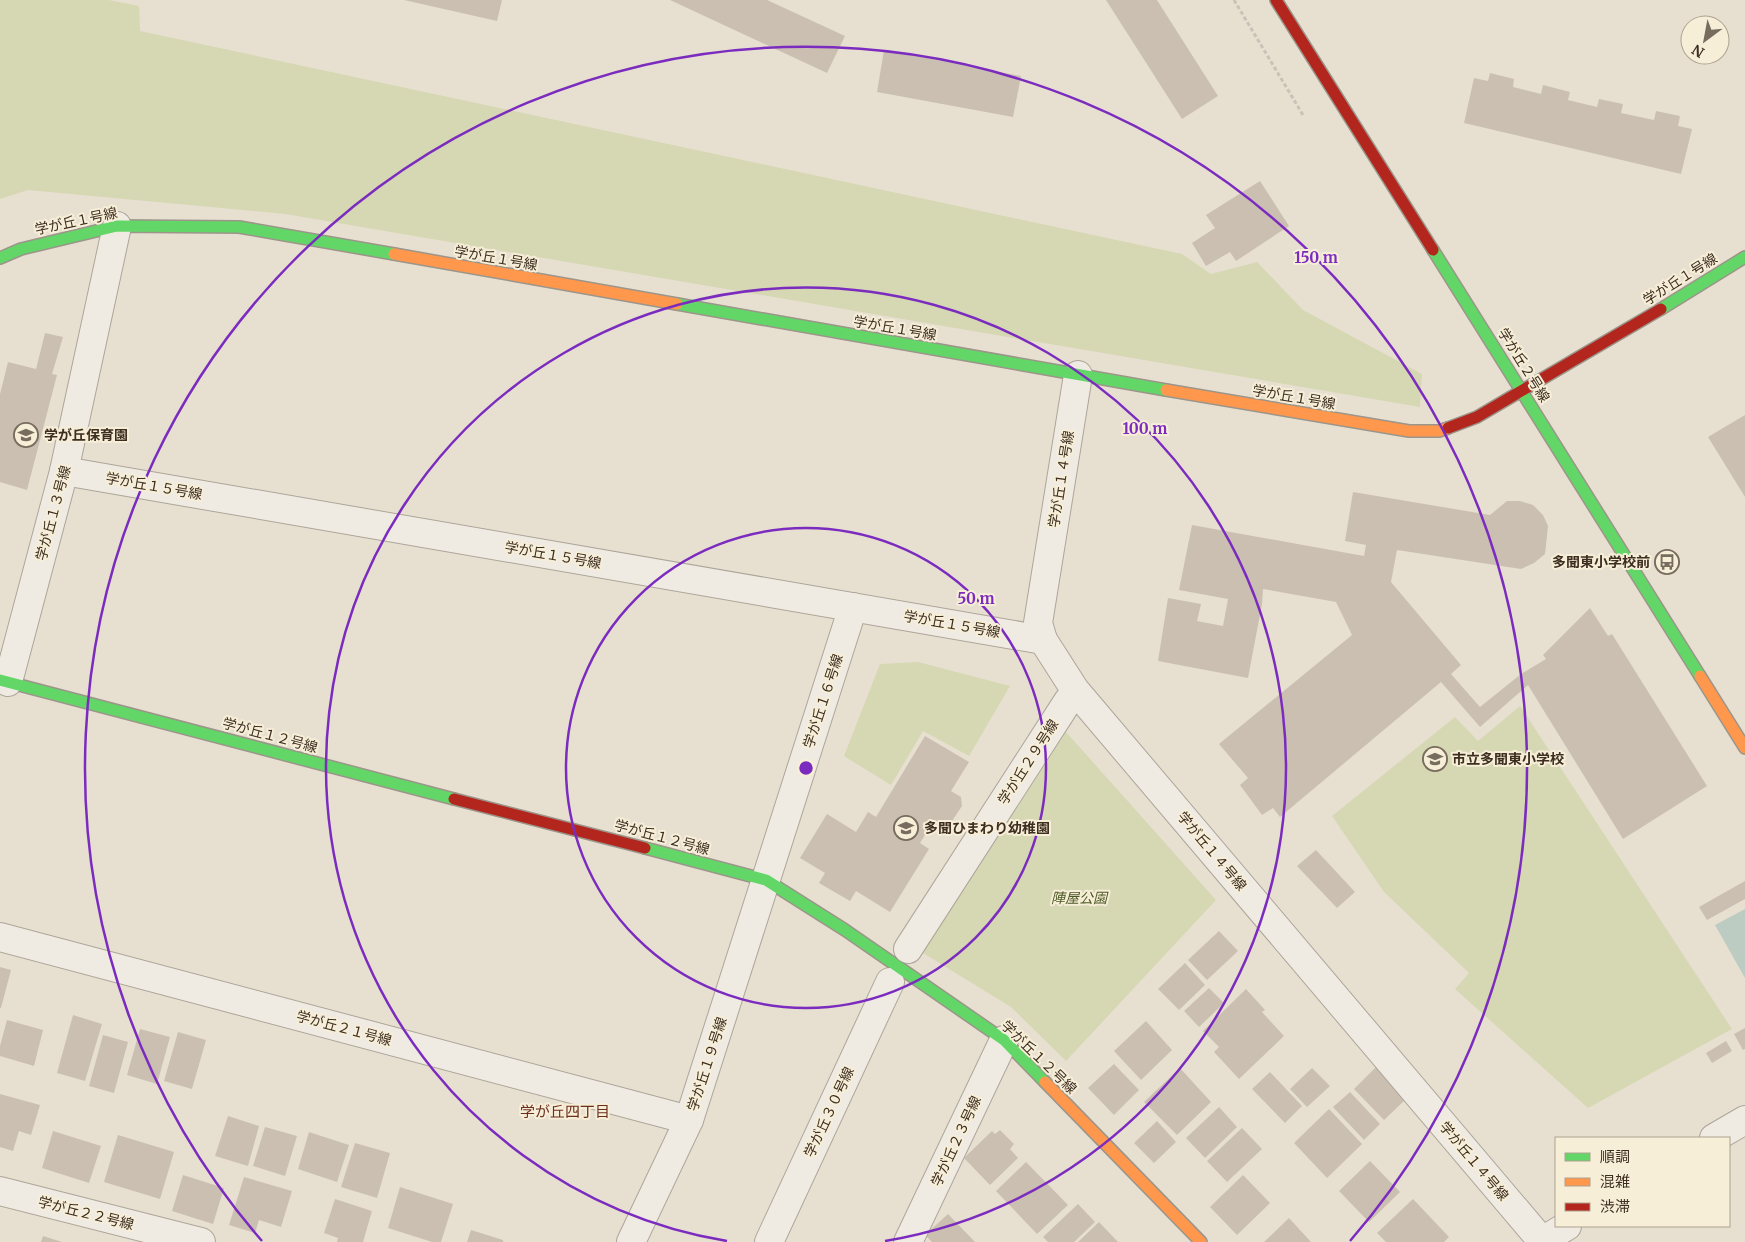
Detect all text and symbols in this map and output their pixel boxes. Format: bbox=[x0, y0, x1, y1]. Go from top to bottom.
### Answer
north arrow bbox=[1680, 15, 1730, 65]
text: N bbox=[1689, 40, 1708, 62]
street label: 学が丘１号線 bbox=[33, 203, 119, 239]
street label: 学が丘１号線 bbox=[453, 242, 539, 274]
text: 150 m bbox=[1294, 248, 1338, 267]
street label: 学が丘１号線 bbox=[1640, 249, 1720, 309]
street label: 学が丘１号線 bbox=[852, 312, 938, 344]
street label: 学が丘２号線 bbox=[1494, 325, 1554, 405]
street label: 学が丘１号線 bbox=[1251, 381, 1337, 413]
text: 100 m bbox=[1123, 419, 1167, 438]
school or university icon: 学が丘保育園 bbox=[13, 422, 39, 448]
place label: 学が丘保育園 bbox=[44, 426, 128, 444]
street label: 学が丘１４号線 bbox=[1044, 429, 1078, 529]
street label: 学が丘１３号線 bbox=[32, 463, 74, 563]
street label: 学が丘１５号線 bbox=[104, 469, 204, 503]
street label: 学が丘１５号線 bbox=[503, 538, 603, 572]
bus stop icon: 多聞東小学校前 bbox=[1654, 549, 1680, 575]
place label: 多聞東小学校前 bbox=[1552, 553, 1650, 571]
text: 50 m bbox=[957, 589, 995, 608]
street label: 学が丘１５号線 bbox=[902, 607, 1002, 641]
street label: 学が丘１６号線 bbox=[799, 652, 847, 750]
street label: 学が丘１２号線 bbox=[220, 714, 320, 756]
street label: 学が丘２９号線 bbox=[994, 716, 1062, 808]
school or university icon: 市立多聞東小学校 bbox=[1422, 746, 1448, 772]
place label: 市立多聞東小学校 bbox=[1452, 750, 1564, 768]
centre of rings bbox=[797, 759, 815, 777]
street label: 学が丘１４号線 bbox=[1174, 808, 1250, 894]
school or university icon: 多聞ひまわり幼稚園 bbox=[893, 815, 919, 841]
street label: 学が丘１２号線 bbox=[612, 816, 712, 858]
place label: 多聞ひまわり幼稚園 bbox=[924, 819, 1050, 837]
park label: 陣屋公園 bbox=[1051, 889, 1109, 907]
street label: 学が丘２１号線 bbox=[294, 1007, 394, 1049]
street label: 学が丘１９号線 bbox=[683, 1015, 731, 1113]
street label: 学が丘１２号線 bbox=[998, 1016, 1080, 1098]
street label: 学が丘３０号線 bbox=[800, 1064, 858, 1160]
street label: 学が丘２３号線 bbox=[927, 1093, 985, 1189]
district label: 学が丘四丁目 bbox=[520, 1102, 610, 1121]
street label: 学が丘１４号線 bbox=[1436, 1118, 1512, 1204]
legend bbox=[1555, 1137, 1730, 1227]
text: 順調 bbox=[1600, 1147, 1630, 1166]
text: 混雑 bbox=[1600, 1172, 1630, 1191]
street label: 学が丘２２号線 bbox=[36, 1192, 136, 1234]
text: 渋滞 bbox=[1600, 1197, 1630, 1216]

